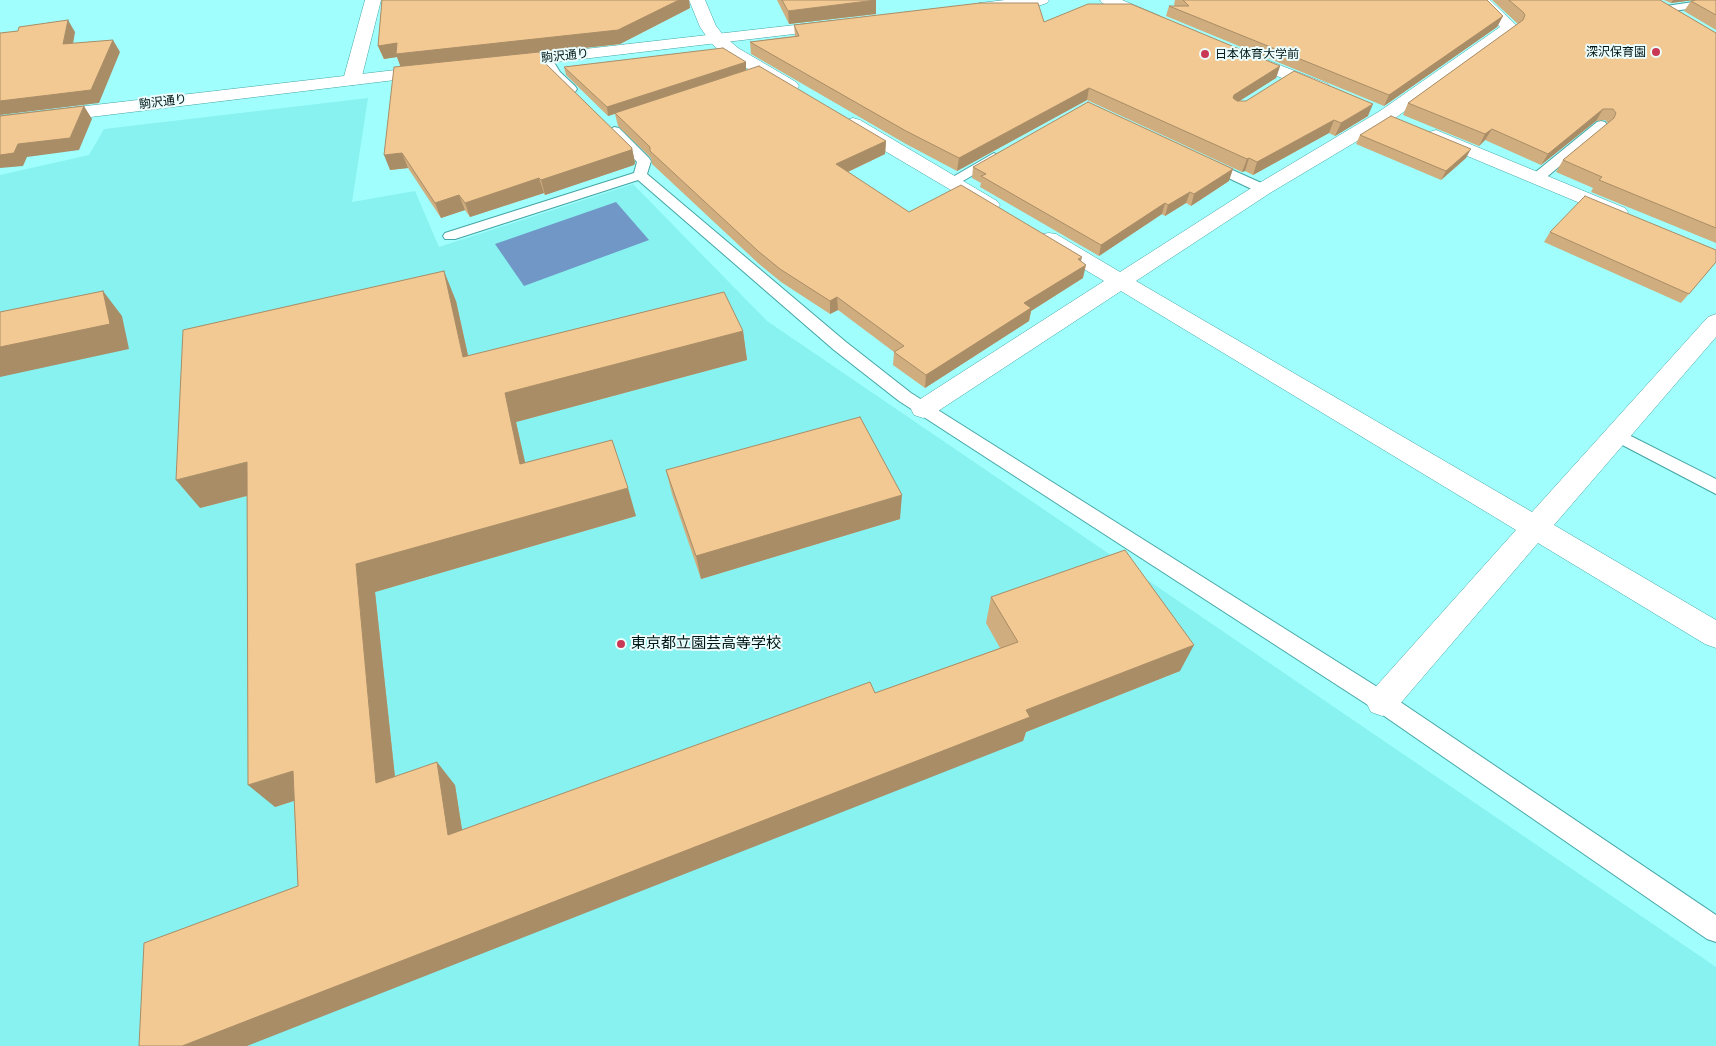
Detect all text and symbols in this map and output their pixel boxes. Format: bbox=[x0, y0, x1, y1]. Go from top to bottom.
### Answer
place label: 深沢保育園 bbox=[1586, 45, 1646, 59]
street label: 駒沢通り bbox=[540, 46, 590, 66]
marker: 深沢保育園 bbox=[1650, 46, 1662, 58]
place label: 日本体育大学前 bbox=[1215, 47, 1299, 61]
marker: 日本体育大学前 bbox=[1199, 48, 1211, 60]
street label: 駒沢通り bbox=[138, 92, 188, 112]
place label: 東京都立園芸高等学校 bbox=[631, 635, 781, 653]
marker: 東京都立園芸高等学校 bbox=[615, 638, 627, 650]

